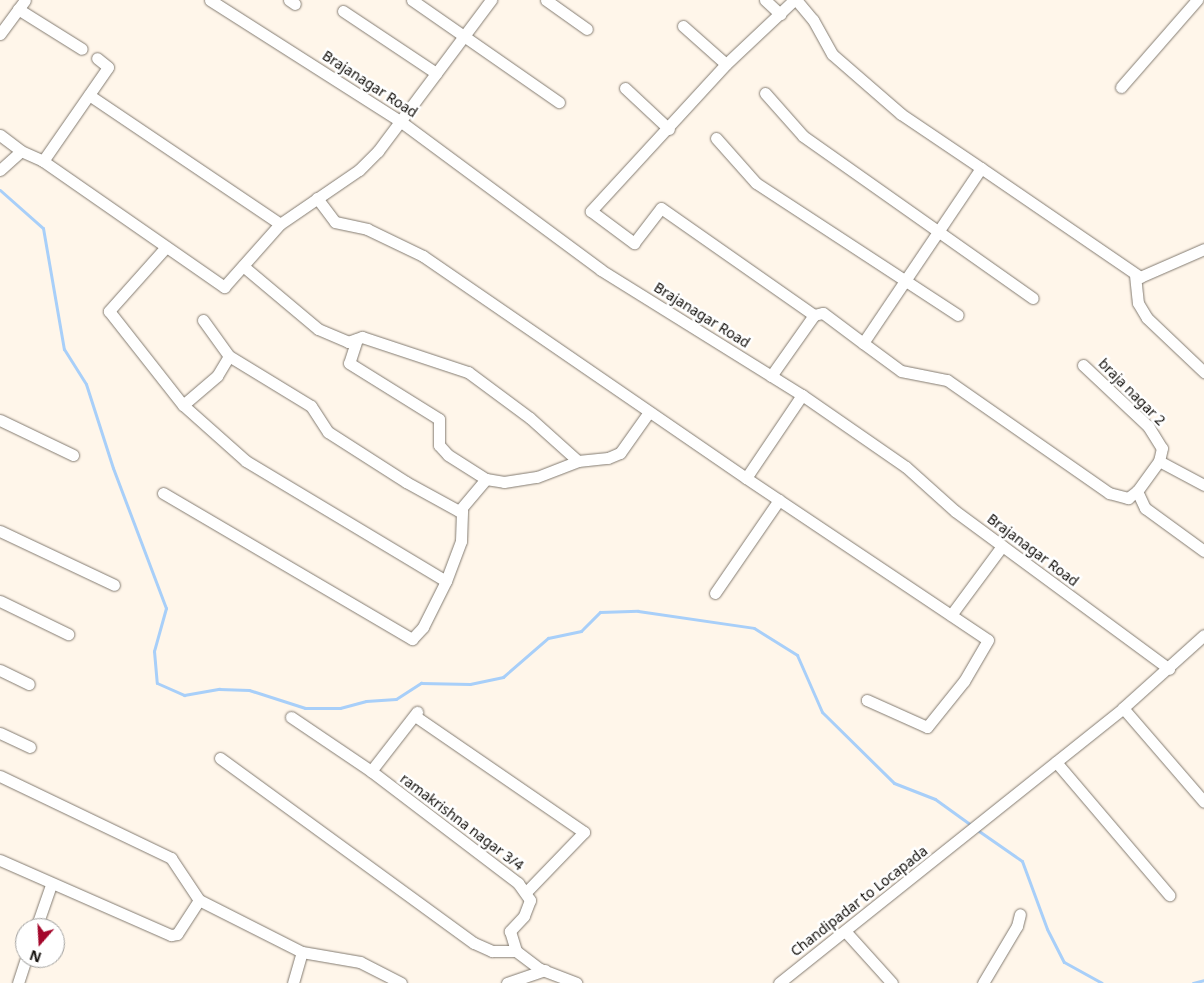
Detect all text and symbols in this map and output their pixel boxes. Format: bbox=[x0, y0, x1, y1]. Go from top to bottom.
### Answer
street label: Brajanagar Road bbox=[319, 47, 421, 121]
street label: Brajanagar Road bbox=[651, 279, 753, 351]
street label: braja nagar 2 bbox=[1095, 355, 1169, 429]
street label: Brajanagar Road bbox=[984, 510, 1082, 590]
street label: ramakrishna nagar 3/4 bbox=[397, 770, 527, 874]
street label: Chandipadar to Locapada bbox=[787, 842, 931, 960]
north arrow bbox=[15, 918, 65, 968]
text: N bbox=[27, 946, 44, 968]

